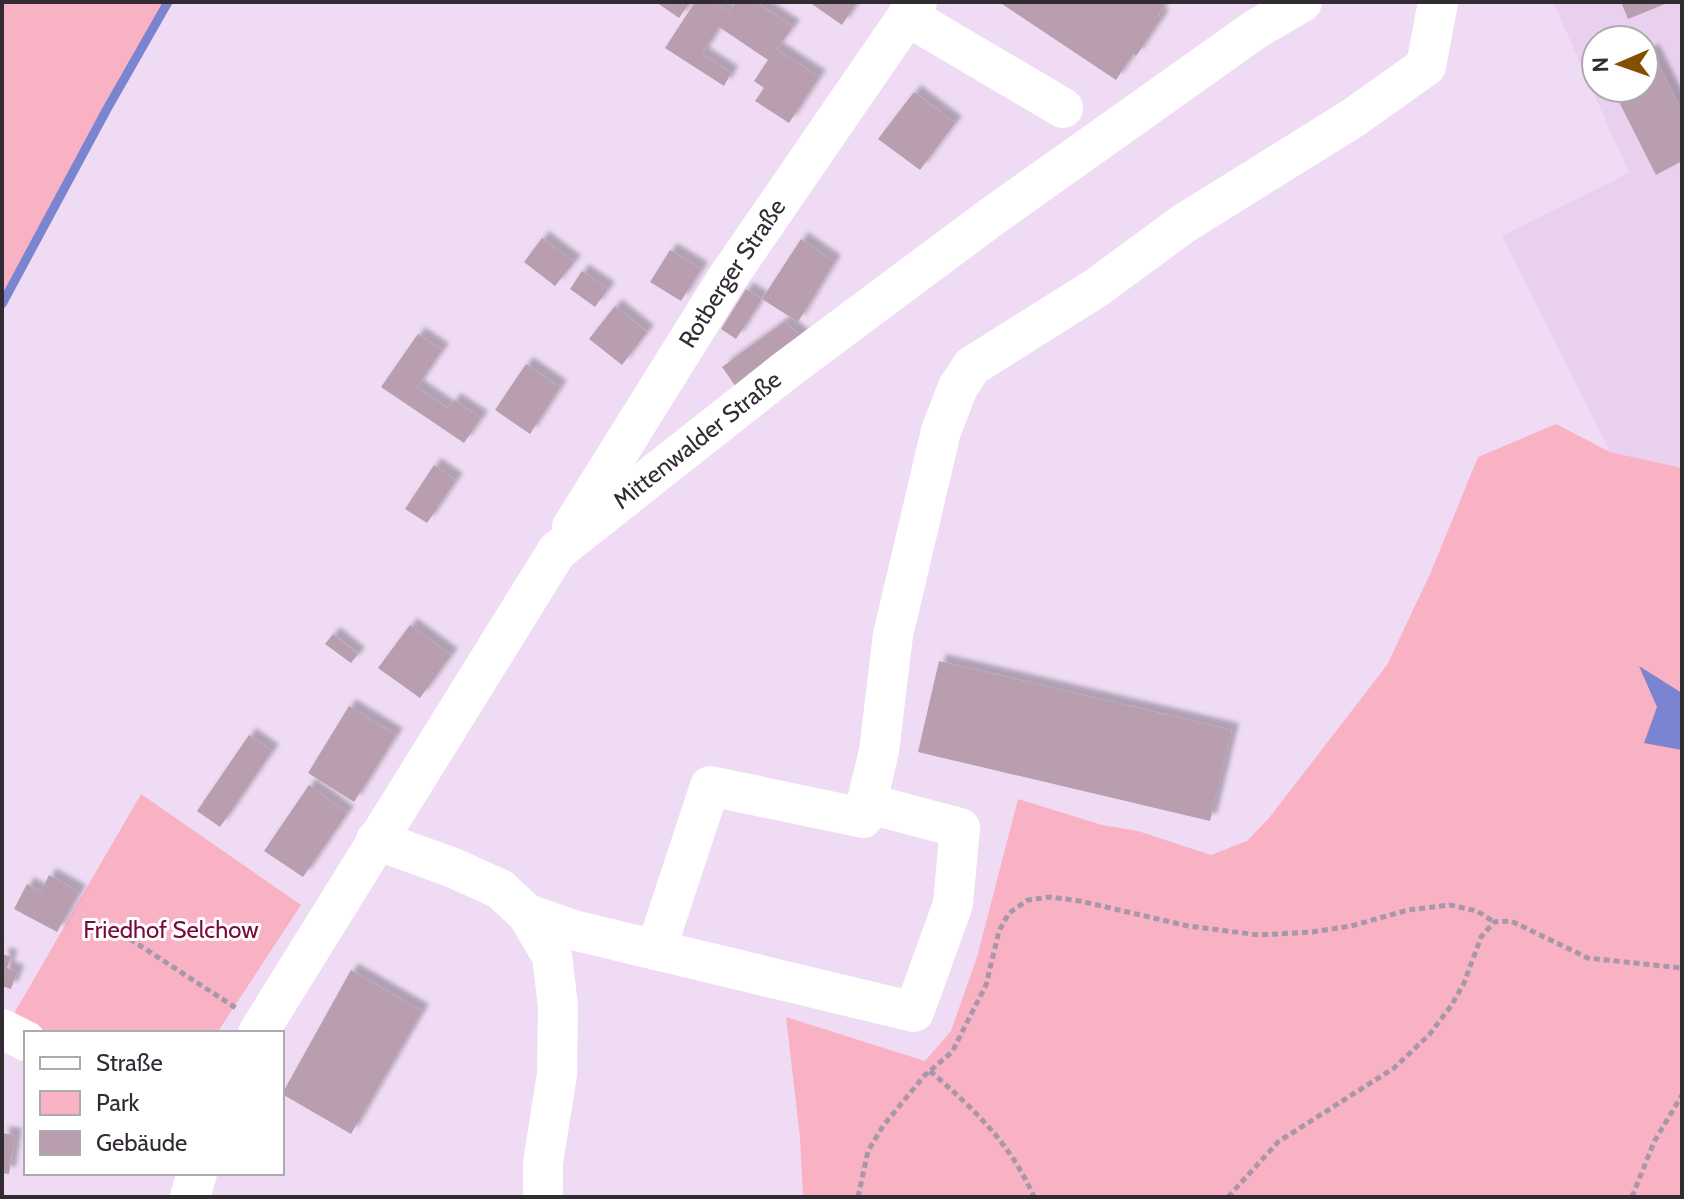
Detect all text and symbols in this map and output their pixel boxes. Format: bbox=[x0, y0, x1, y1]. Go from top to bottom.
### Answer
north arrow bbox=[1580, 24, 1660, 104]
text: N bbox=[1587, 56, 1614, 73]
street label: Rotberger Straße bbox=[672, 193, 791, 353]
street label: Mittenwalder Straße bbox=[607, 365, 787, 515]
park label: Friedhof Selchow bbox=[83, 915, 259, 944]
legend bbox=[24, 1031, 284, 1175]
text: Straße bbox=[96, 1048, 163, 1077]
text: Park bbox=[96, 1088, 139, 1117]
text: Gebäude bbox=[96, 1128, 187, 1157]

